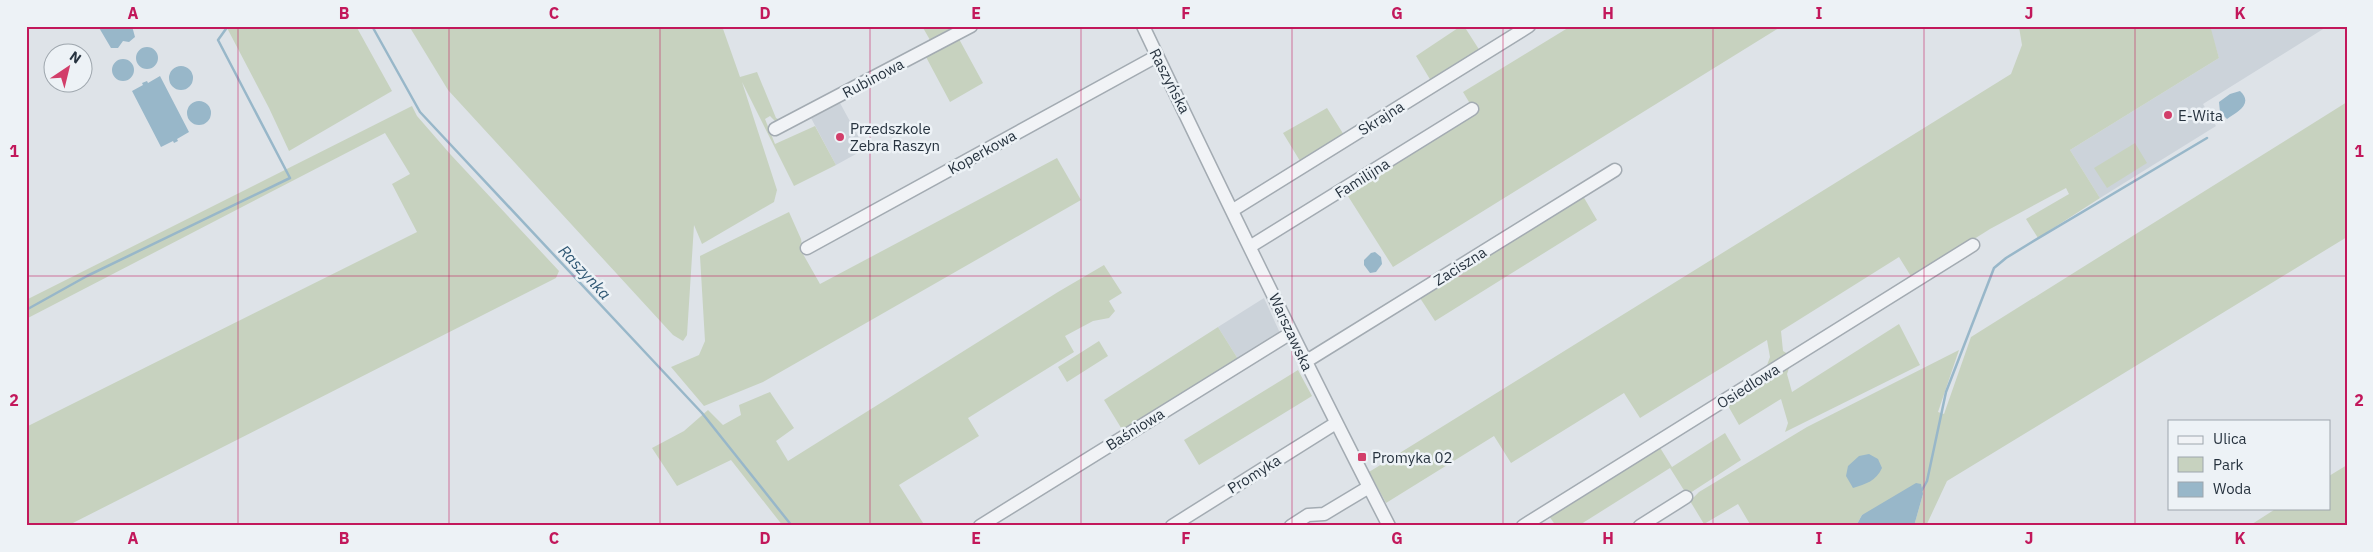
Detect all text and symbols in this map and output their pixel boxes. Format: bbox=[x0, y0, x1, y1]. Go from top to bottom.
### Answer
text: A bbox=[128, 3, 139, 23]
text: B bbox=[339, 3, 350, 23]
text: C bbox=[549, 3, 559, 23]
text: D bbox=[759, 3, 771, 23]
text: E bbox=[971, 3, 981, 23]
text: F bbox=[1181, 3, 1191, 23]
text: G bbox=[1391, 3, 1403, 23]
text: H bbox=[1602, 3, 1614, 23]
text: I bbox=[1816, 3, 1823, 23]
text: J bbox=[2025, 3, 2033, 23]
text: K bbox=[2234, 3, 2246, 23]
north arrow bbox=[42, 42, 92, 92]
street label: Raszyńska bbox=[1145, 45, 1195, 117]
text: N bbox=[66, 47, 85, 68]
street label: Rubinowa bbox=[839, 54, 907, 102]
street label: Skrajna bbox=[1355, 97, 1407, 139]
place label: E-Wita bbox=[2178, 106, 2223, 125]
marker: E-Wita bbox=[2162, 109, 2174, 121]
place label: Przedszkole Zebra Raszyn bbox=[850, 119, 940, 155]
street label: Koperkowa bbox=[944, 125, 1020, 179]
marker: Przedszkole Zebra Raszyn bbox=[834, 131, 846, 143]
text: 1 bbox=[9, 141, 19, 161]
text: 1 bbox=[2354, 141, 2364, 161]
street label: Familijna bbox=[1331, 154, 1393, 202]
water label: Raszynka bbox=[555, 240, 615, 304]
street label: Zaciszna bbox=[1430, 242, 1490, 290]
street label: Warszawska bbox=[1265, 290, 1317, 374]
street label: Osiedlowa bbox=[1713, 359, 1783, 413]
text: 2 bbox=[9, 390, 19, 410]
text: 2 bbox=[2354, 390, 2364, 410]
street label: Baśniowa bbox=[1102, 404, 1168, 454]
legend bbox=[2168, 420, 2330, 510]
text: Ulica bbox=[2213, 429, 2247, 448]
place label: Promyka 02 bbox=[1372, 448, 1453, 467]
street label: Promyka bbox=[1224, 450, 1284, 498]
marker: Promyka 02 bbox=[1356, 451, 1368, 463]
text: Park bbox=[2213, 455, 2243, 474]
text: Woda bbox=[2213, 479, 2251, 498]
text: A bbox=[128, 528, 139, 548]
text: B bbox=[339, 528, 350, 548]
text: C bbox=[549, 528, 559, 548]
text: D bbox=[759, 528, 771, 548]
text: E bbox=[971, 528, 981, 548]
text: F bbox=[1181, 528, 1191, 548]
text: G bbox=[1391, 528, 1403, 548]
text: H bbox=[1602, 528, 1614, 548]
text: I bbox=[1816, 528, 1823, 548]
text: J bbox=[2025, 528, 2033, 548]
text: K bbox=[2234, 528, 2246, 548]

